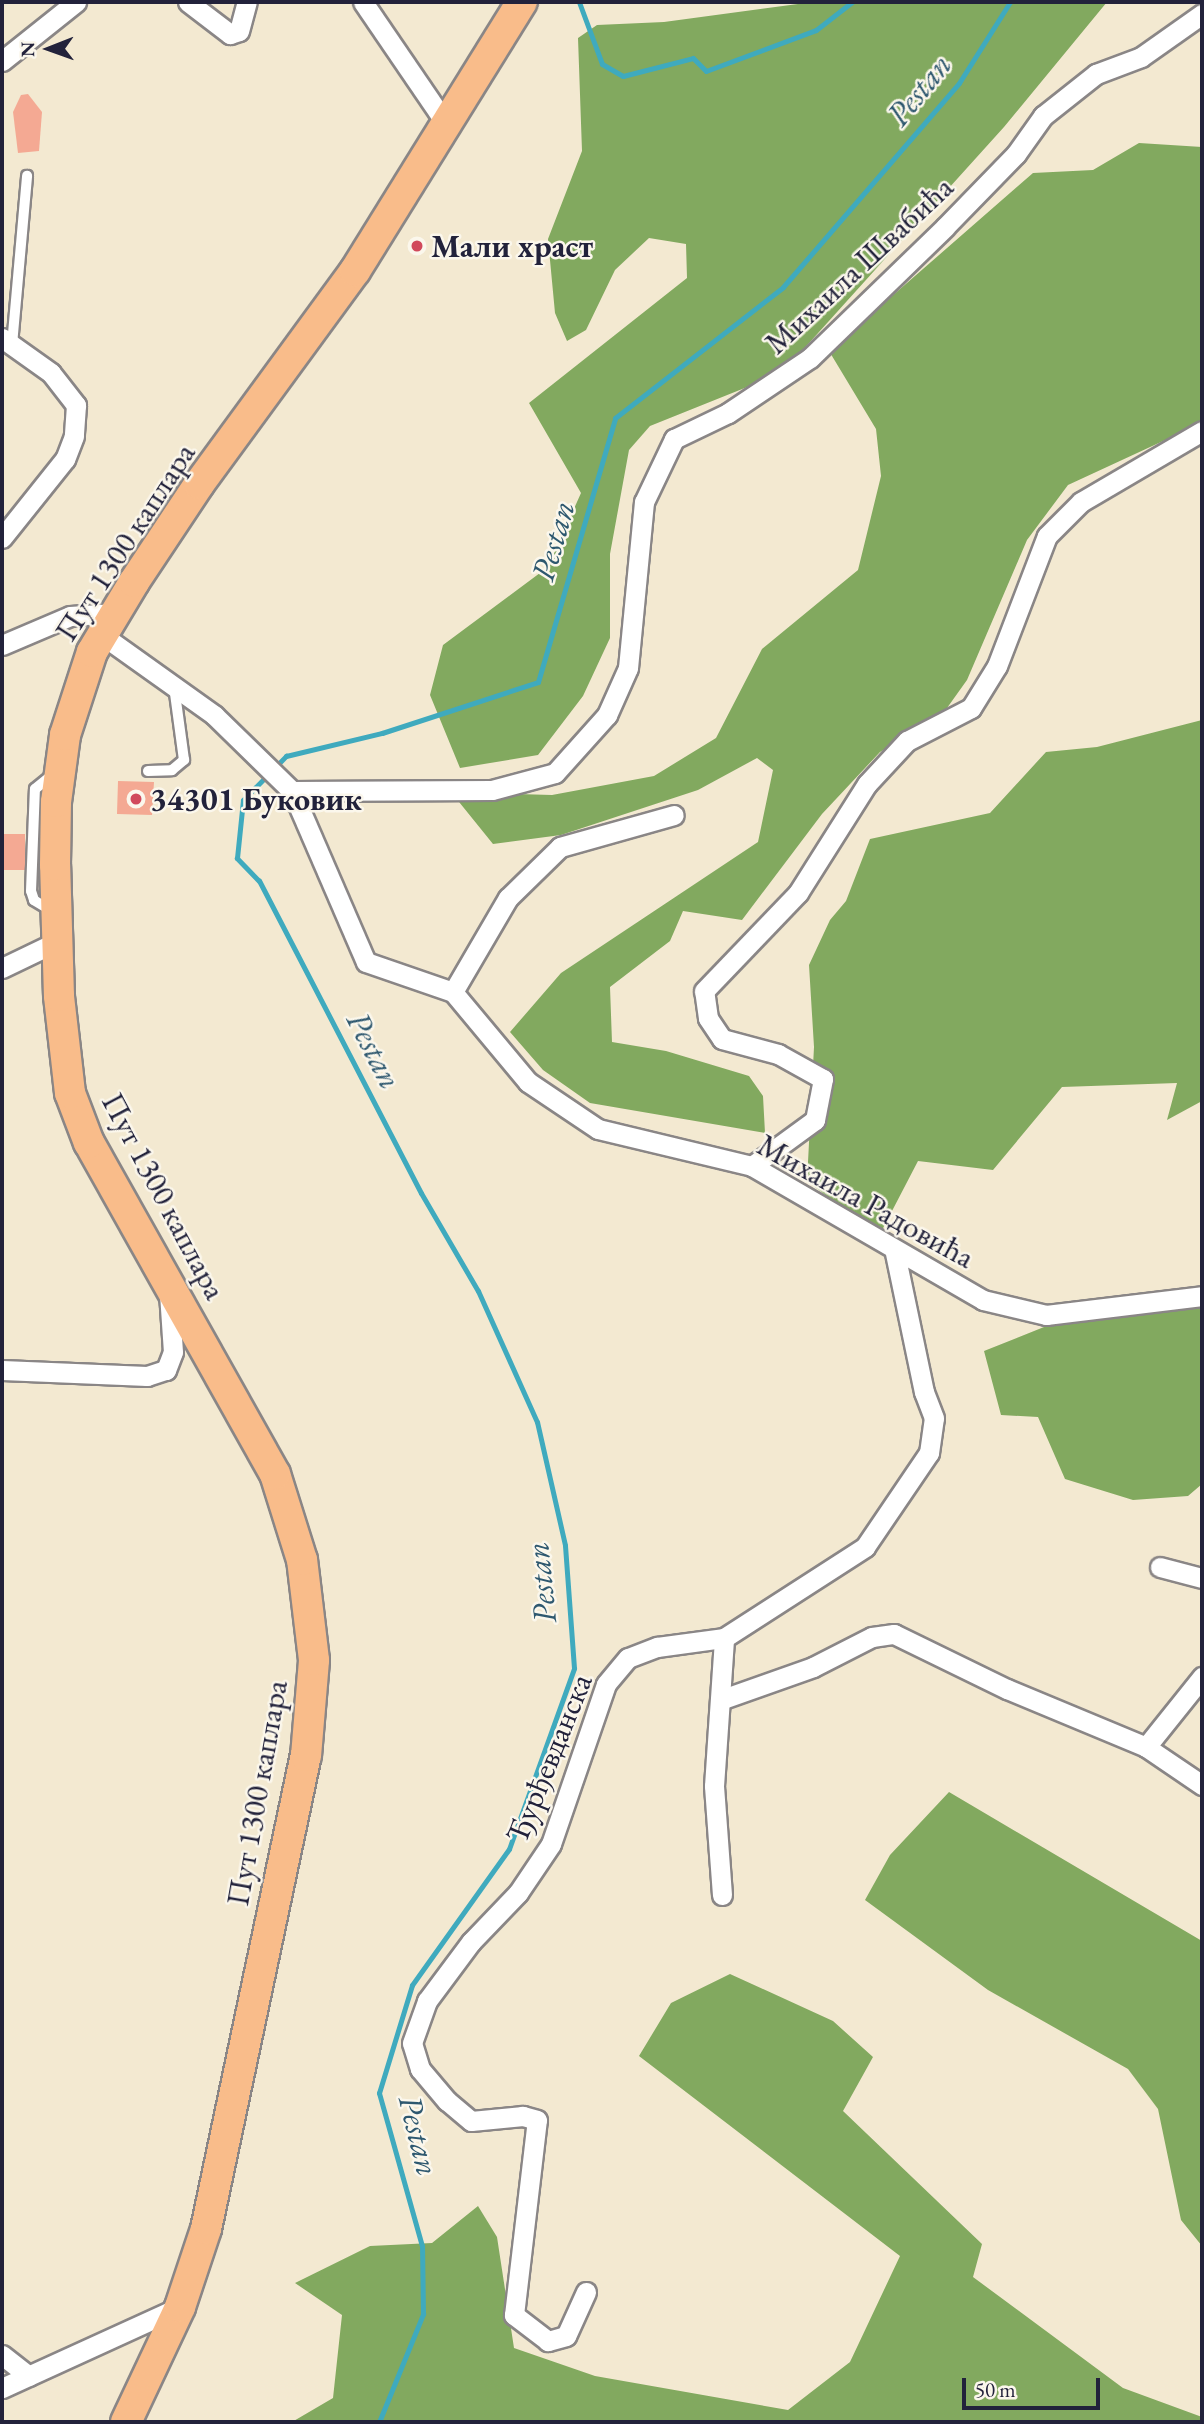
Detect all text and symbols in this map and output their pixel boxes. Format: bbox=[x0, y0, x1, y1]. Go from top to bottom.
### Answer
north arrow bbox=[14, 14, 84, 84]
text: N bbox=[15, 41, 40, 57]
water label: Pestan bbox=[878, 46, 960, 134]
street label: Михаила Швабића bbox=[757, 168, 961, 362]
place label: Мали храст bbox=[431, 227, 593, 265]
marker: Мали храст bbox=[409, 238, 425, 254]
street label: Пут 1300 каплара bbox=[47, 436, 203, 648]
water label: Pestan bbox=[523, 496, 583, 586]
place label: 34301 Буковик bbox=[150, 780, 362, 818]
marker: 34301 Буковик bbox=[128, 791, 144, 807]
water label: Pestan bbox=[338, 1005, 410, 1095]
street label: Пут 1300 каплара bbox=[93, 1086, 235, 1306]
street label: Михаила Радовића bbox=[751, 1125, 981, 1277]
water label: Pestan bbox=[517, 1540, 565, 1626]
street label: Ђурђевданска bbox=[498, 1668, 600, 1848]
street label: Пут 1300 каплара bbox=[218, 1677, 296, 1909]
water label: Pestan bbox=[390, 2091, 448, 2179]
scale bar bbox=[966, 2364, 1104, 2408]
text: 50 m bbox=[975, 2376, 1016, 2403]

